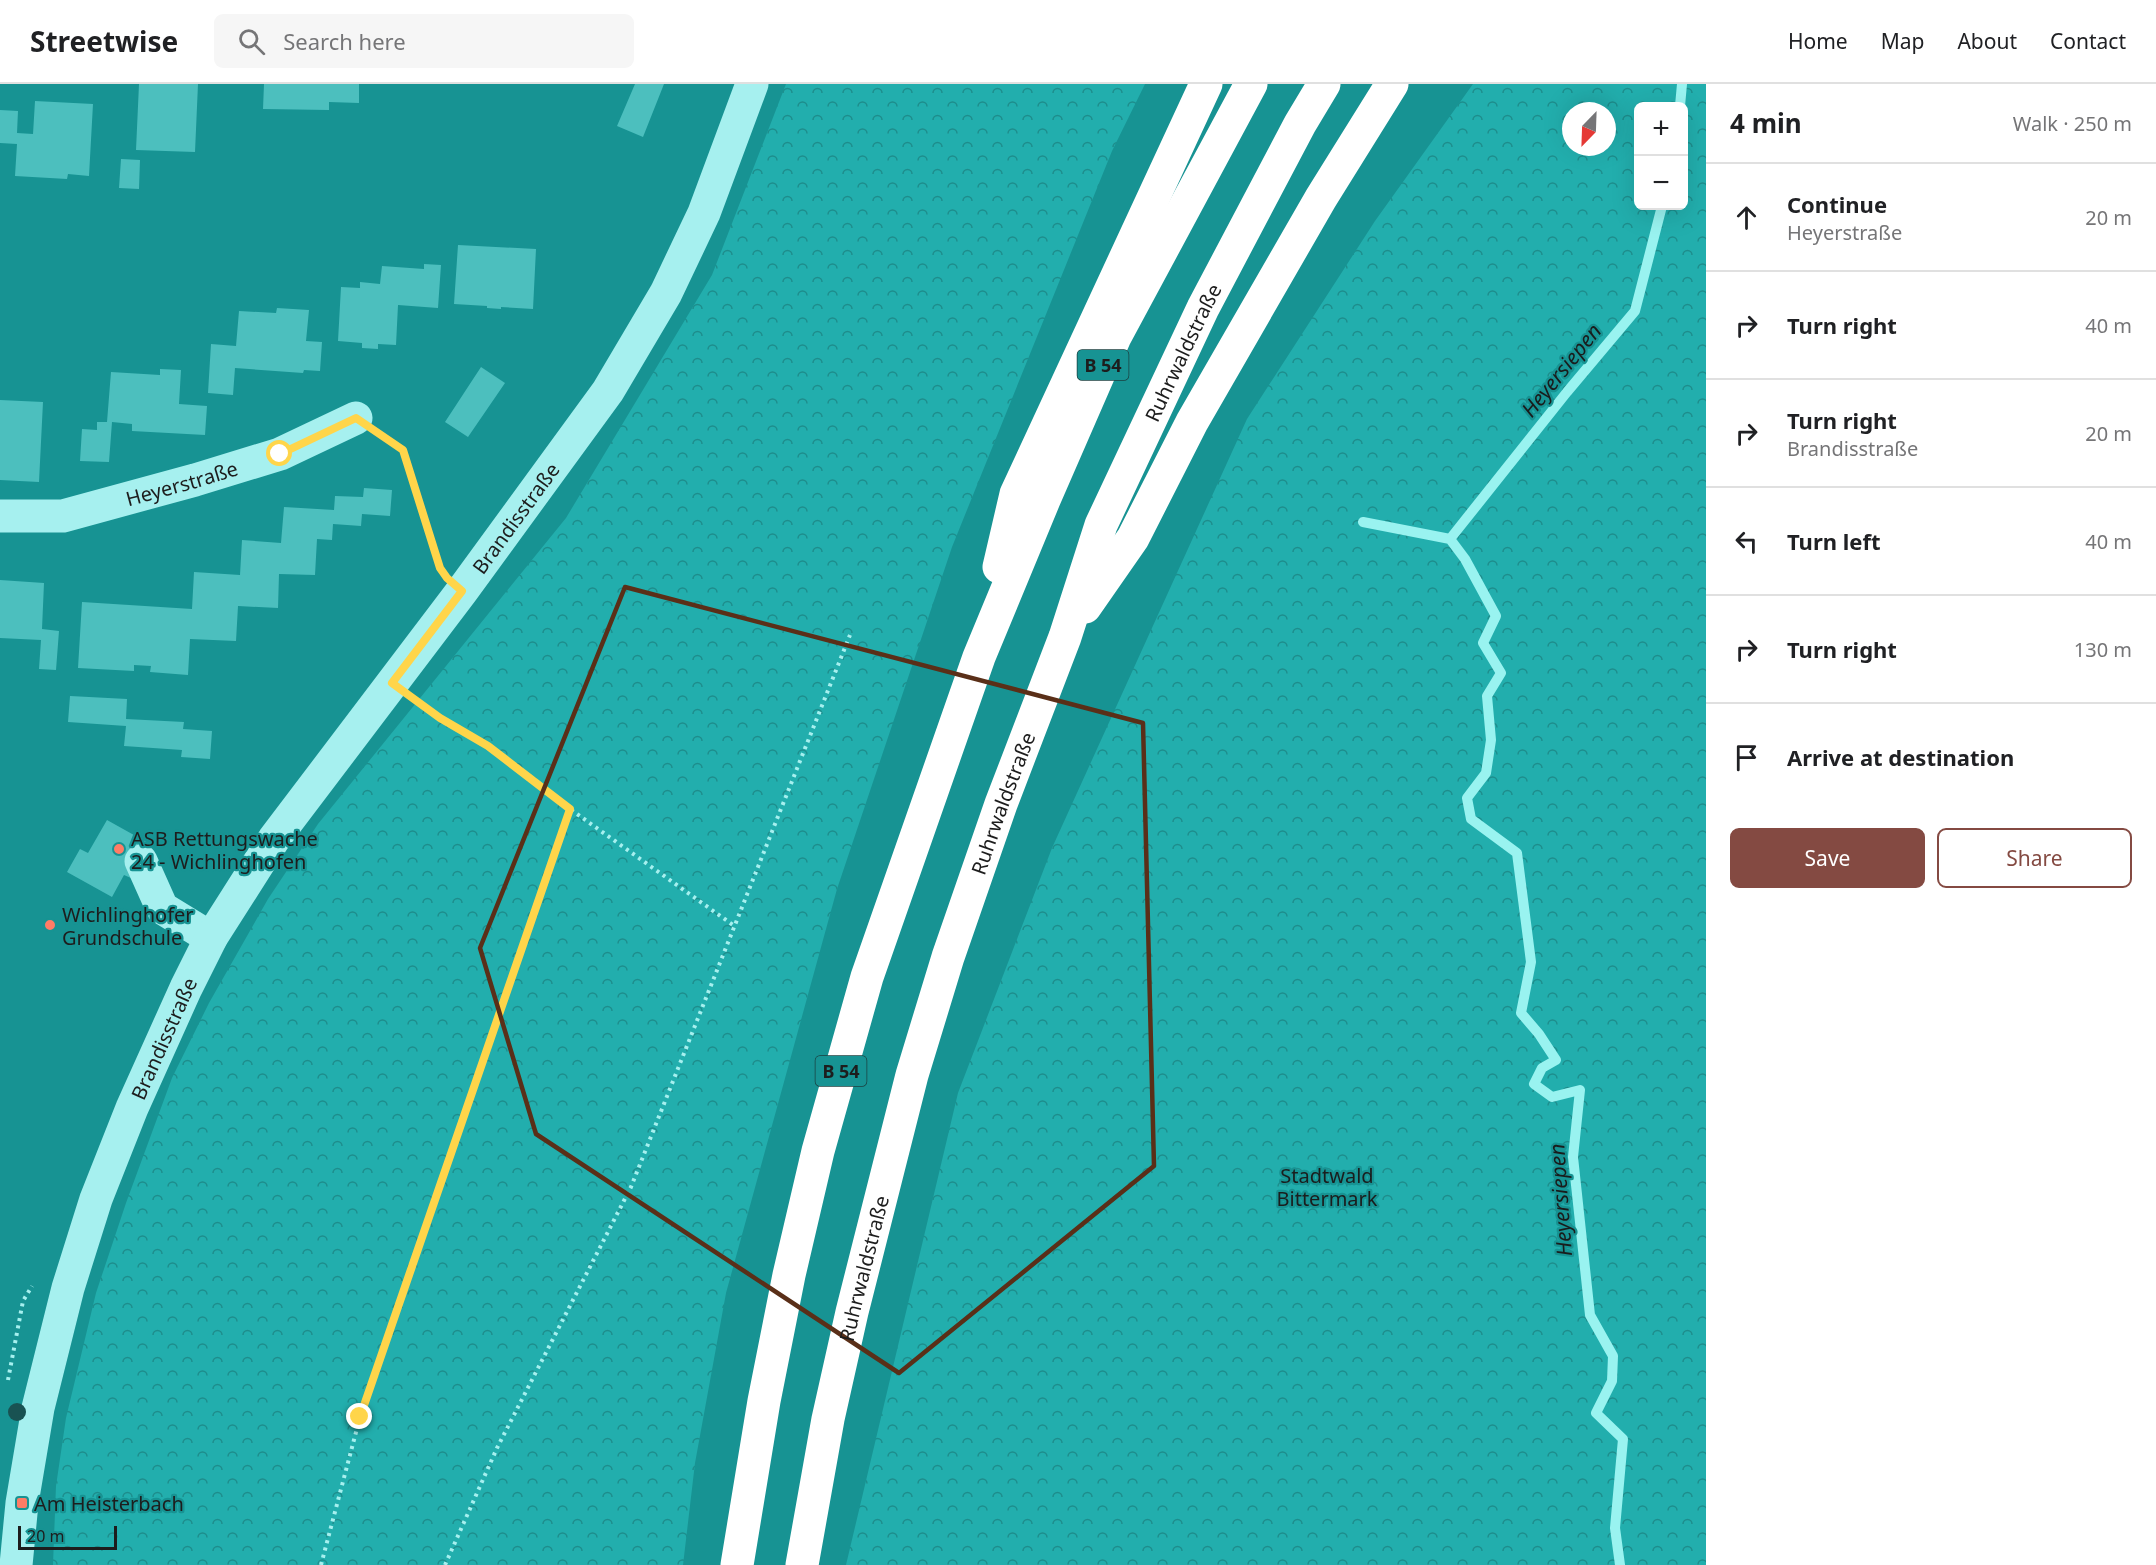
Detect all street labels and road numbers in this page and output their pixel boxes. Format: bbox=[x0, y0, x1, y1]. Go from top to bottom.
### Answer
street label: Ruhrwaldstraße bbox=[1138, 279, 1227, 426]
road number: B 54 bbox=[1078, 350, 1128, 380]
street label: Heyerstraße bbox=[122, 454, 241, 512]
street label: Brandisstraße bbox=[466, 457, 565, 579]
street label: Ruhrwaldstraße bbox=[964, 728, 1041, 878]
street label: Brandisstraße bbox=[124, 972, 203, 1104]
road number: B 54 bbox=[816, 1056, 866, 1086]
street label: Ruhrwaldstraße bbox=[832, 1192, 895, 1344]

